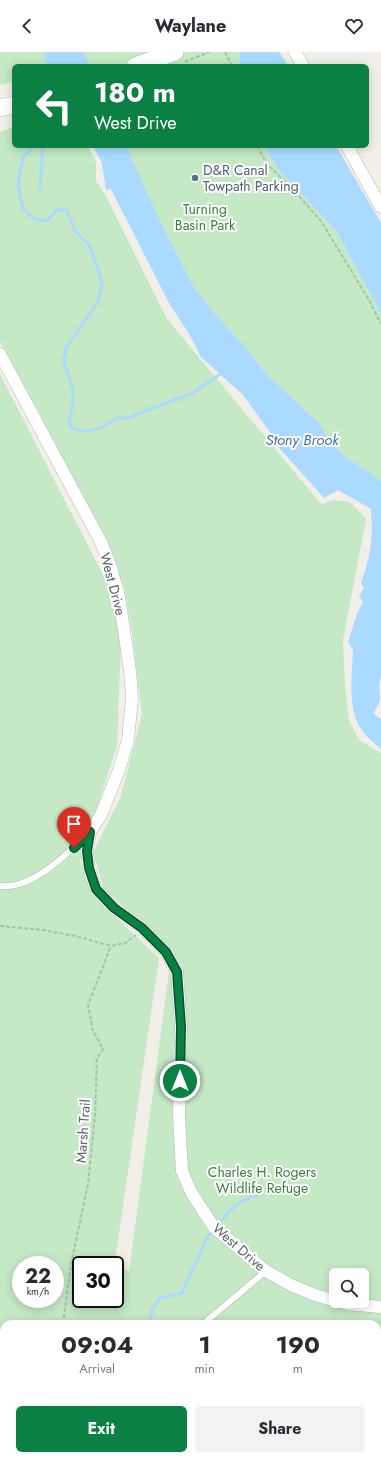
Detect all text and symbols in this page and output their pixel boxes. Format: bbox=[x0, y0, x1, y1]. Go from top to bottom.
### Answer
text: Waylane bbox=[155, 13, 226, 39]
icon: back bbox=[16, 15, 38, 37]
icon: heart bbox=[343, 15, 365, 37]
text: 180 m bbox=[94, 72, 176, 113]
icon: left bbox=[28, 80, 80, 132]
text: West Drive bbox=[94, 110, 177, 136]
place label: D&R Canal Towpath Parking bbox=[203, 160, 299, 196]
marker: D&R Canal Towpath Parking bbox=[190, 173, 200, 183]
park label: Turning Basin Park bbox=[175, 199, 236, 235]
water label: Stony Brook bbox=[265, 429, 339, 451]
street label: West Drive bbox=[95, 550, 131, 618]
pin bbox=[57, 807, 91, 848]
icon: arrive bbox=[63, 813, 85, 835]
position arrow bbox=[159, 1060, 201, 1102]
street label: Marsh Trail bbox=[71, 1098, 95, 1164]
park label: Charles H. Rogers Wildlife Refuge bbox=[208, 1162, 316, 1198]
street label: West Drive bbox=[208, 1218, 270, 1276]
speed limit sign: 30 bbox=[72, 1256, 124, 1308]
text: 22 bbox=[25, 1262, 51, 1291]
map controls bbox=[329, 1268, 369, 1308]
button: search bbox=[329, 1268, 369, 1308]
text: km/h bbox=[27, 1284, 49, 1299]
text: 09:04 bbox=[61, 1327, 133, 1362]
text: 1 bbox=[198, 1327, 211, 1362]
text: 190 bbox=[276, 1327, 320, 1362]
text: Arrival bbox=[79, 1359, 115, 1378]
text: min bbox=[194, 1359, 215, 1378]
text: m bbox=[293, 1359, 303, 1378]
button: Exit bbox=[16, 1406, 187, 1452]
button: Share bbox=[195, 1406, 365, 1452]

